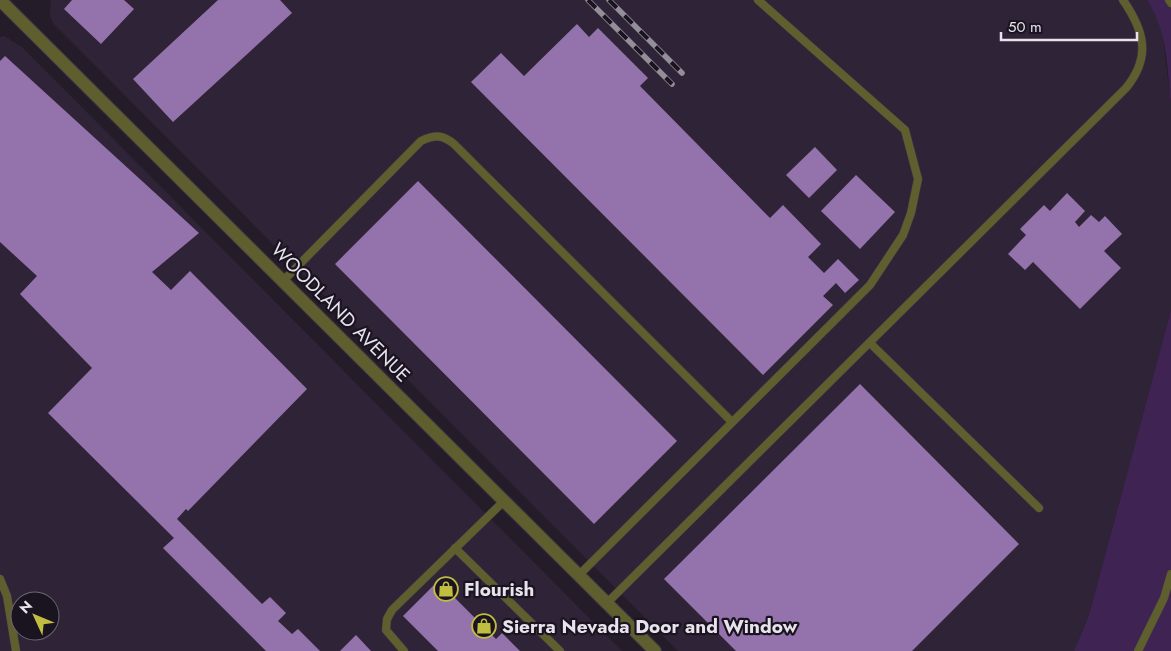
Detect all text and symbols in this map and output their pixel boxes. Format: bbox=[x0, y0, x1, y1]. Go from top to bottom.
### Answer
scale bar bbox=[1001, 10, 1137, 42]
text: 50 m bbox=[1008, 16, 1042, 38]
street label: WOODLAND AVENUE bbox=[265, 237, 416, 388]
shop icon: Flourish bbox=[433, 576, 459, 602]
place label: Flourish bbox=[464, 576, 534, 603]
north arrow bbox=[10, 591, 60, 641]
text: N bbox=[15, 596, 37, 618]
shop icon: Sierra Nevada Door and Window bbox=[471, 613, 497, 639]
place label: Sierra Nevada Door and Window bbox=[502, 613, 798, 640]

